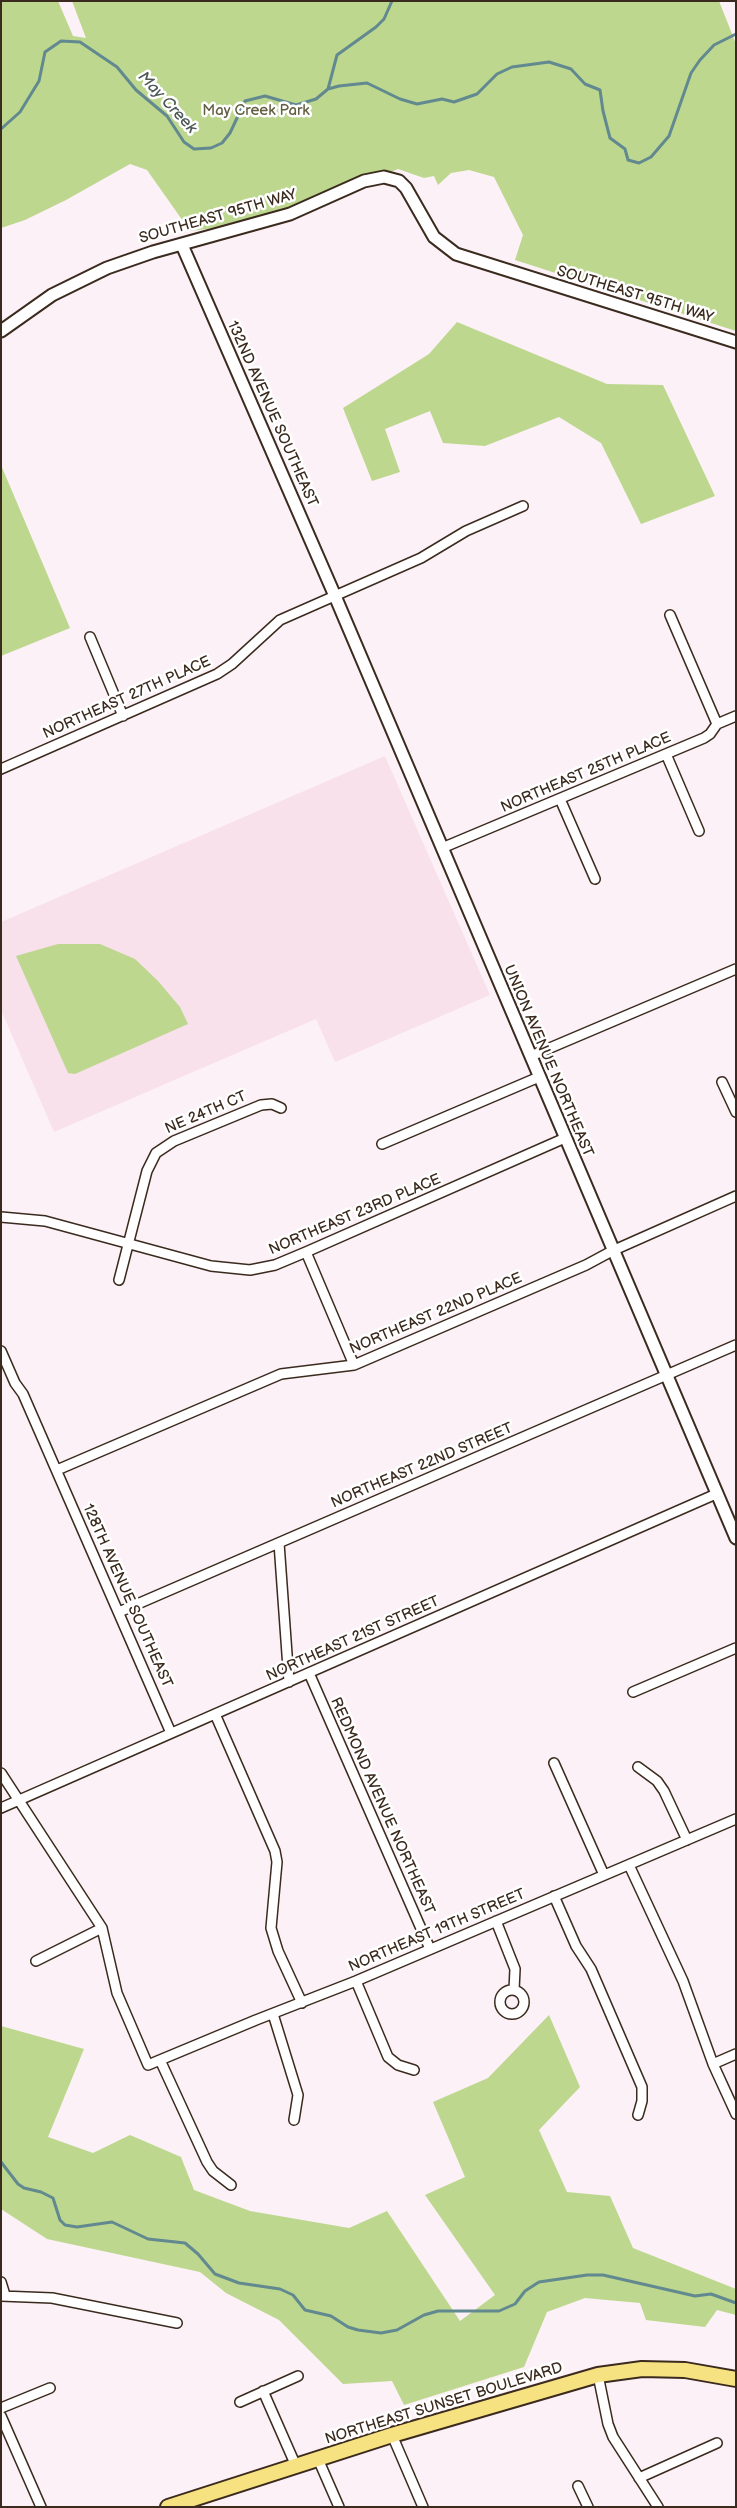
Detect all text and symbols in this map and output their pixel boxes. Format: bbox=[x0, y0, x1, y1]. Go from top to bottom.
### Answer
water label: May Creek bbox=[133, 68, 201, 138]
park label: May Creek Park bbox=[202, 102, 310, 120]
street label: SOUTHEAST 95TH WAY bbox=[137, 186, 299, 248]
street label: SOUTHEAST 95TH WAY bbox=[555, 263, 715, 327]
street label: 132ND AVENUE SOUTHEAST bbox=[223, 318, 321, 510]
street label: NORTHEAST 27TH PLACE bbox=[40, 653, 214, 743]
street label: NORTHEAST 25TH PLACE bbox=[498, 729, 674, 817]
street label: UNION AVENUE NORTHEAST bbox=[499, 962, 597, 1160]
street label: NE 24TH CT bbox=[163, 1088, 249, 1138]
street label: NORTHEAST 23RD PLACE bbox=[266, 1171, 444, 1259]
street label: NORTHEAST 22ND PLACE bbox=[347, 1269, 525, 1359]
street label: NORTHEAST 22ND STREET bbox=[328, 1420, 516, 1512]
street label: 128TH AVENUE SOUTHEAST bbox=[78, 1501, 176, 1691]
street label: NORTHEAST 21ST STREET bbox=[264, 1593, 442, 1685]
street label: REDMOND AVENUE NORTHEAST bbox=[326, 1695, 438, 1917]
street label: NORTHEAST 19TH STREET bbox=[346, 1886, 528, 1976]
street label: NORTHEAST SUNSET BOULEVARD bbox=[323, 2359, 565, 2449]

